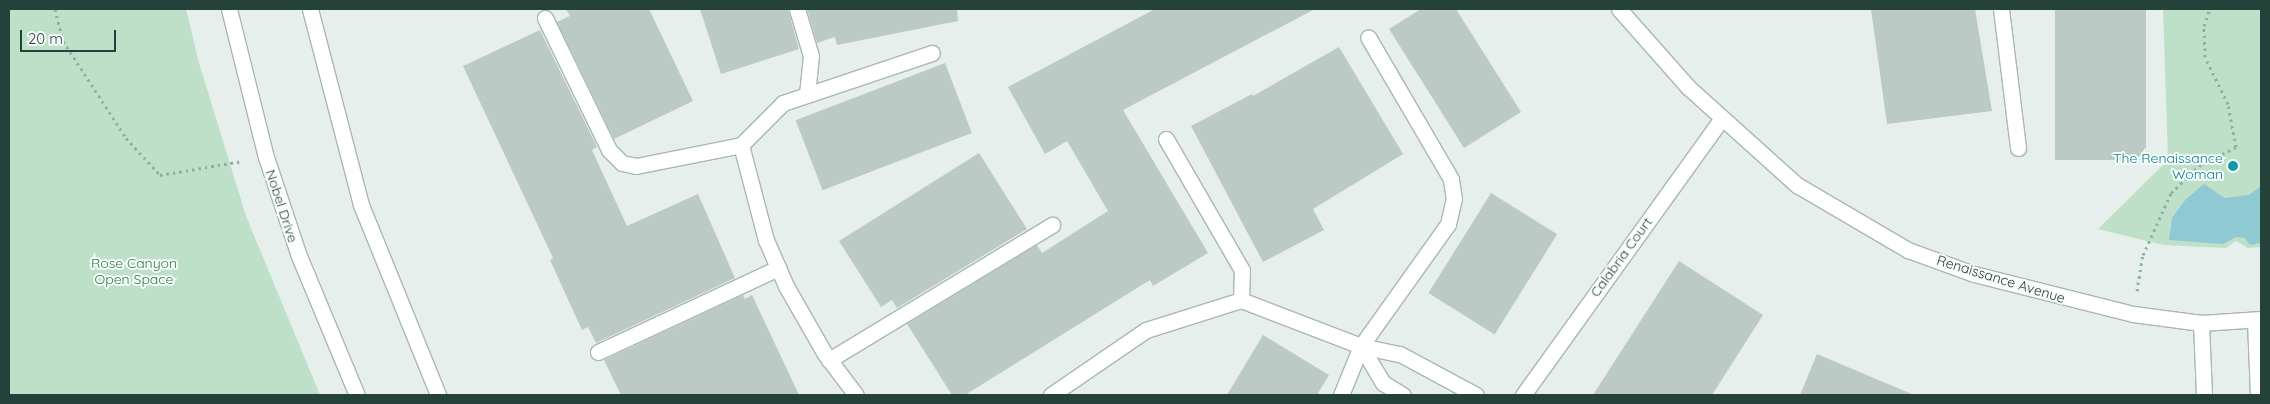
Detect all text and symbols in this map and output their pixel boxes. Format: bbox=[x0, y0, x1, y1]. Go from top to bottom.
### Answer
scale bar bbox=[22, 20, 119, 52]
text: 20 m bbox=[28, 29, 63, 48]
place label: The Renaissance Woman bbox=[2113, 150, 2223, 182]
marker: The Renaissance Woman bbox=[2227, 160, 2239, 172]
street label: Nobel Drive bbox=[262, 167, 302, 245]
street label: Calabria Court bbox=[1587, 214, 1655, 300]
street label: Renaissance Avenue bbox=[1935, 251, 2067, 307]
park label: Rose Canyon Open Space bbox=[91, 255, 177, 288]

